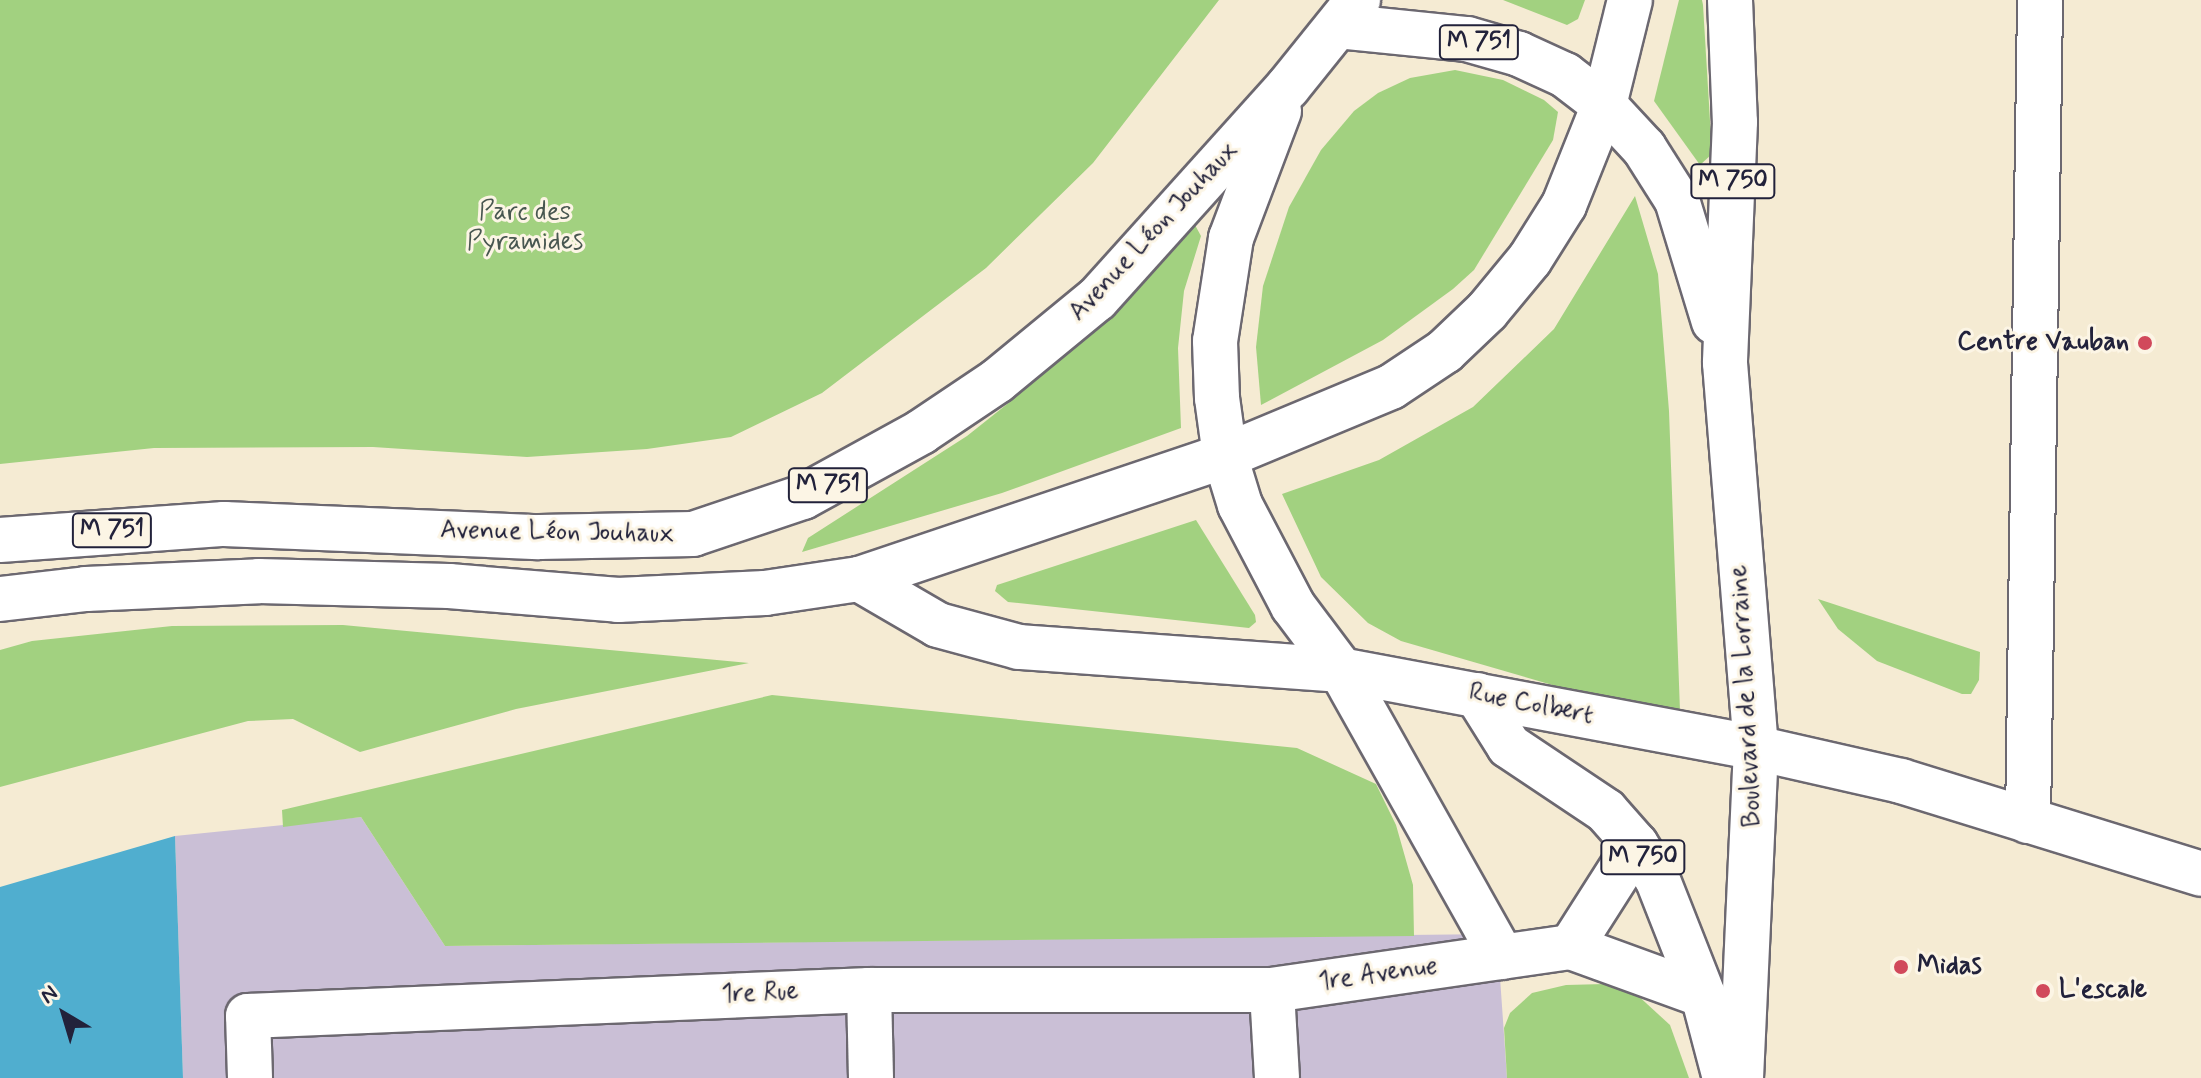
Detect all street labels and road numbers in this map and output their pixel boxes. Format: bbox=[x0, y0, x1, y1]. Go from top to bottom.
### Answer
road number: M 751 bbox=[1437, 22, 1521, 62]
street label: Avenue Léon Jouhaux bbox=[1062, 135, 1246, 329]
road number: M 750 bbox=[1689, 161, 1777, 201]
road number: M 751 bbox=[786, 465, 870, 505]
road number: M 751 bbox=[70, 510, 154, 550]
street label: Avenue Léon Jouhaux bbox=[438, 515, 676, 551]
street label: Boulevard de la Lorraine bbox=[1725, 564, 1769, 828]
street label: Rue Colbert bbox=[1466, 678, 1596, 732]
road number: M 750 bbox=[1599, 837, 1687, 877]
street label: 1re Avenue bbox=[1315, 951, 1441, 999]
street label: 1re Rue bbox=[719, 977, 801, 1011]

